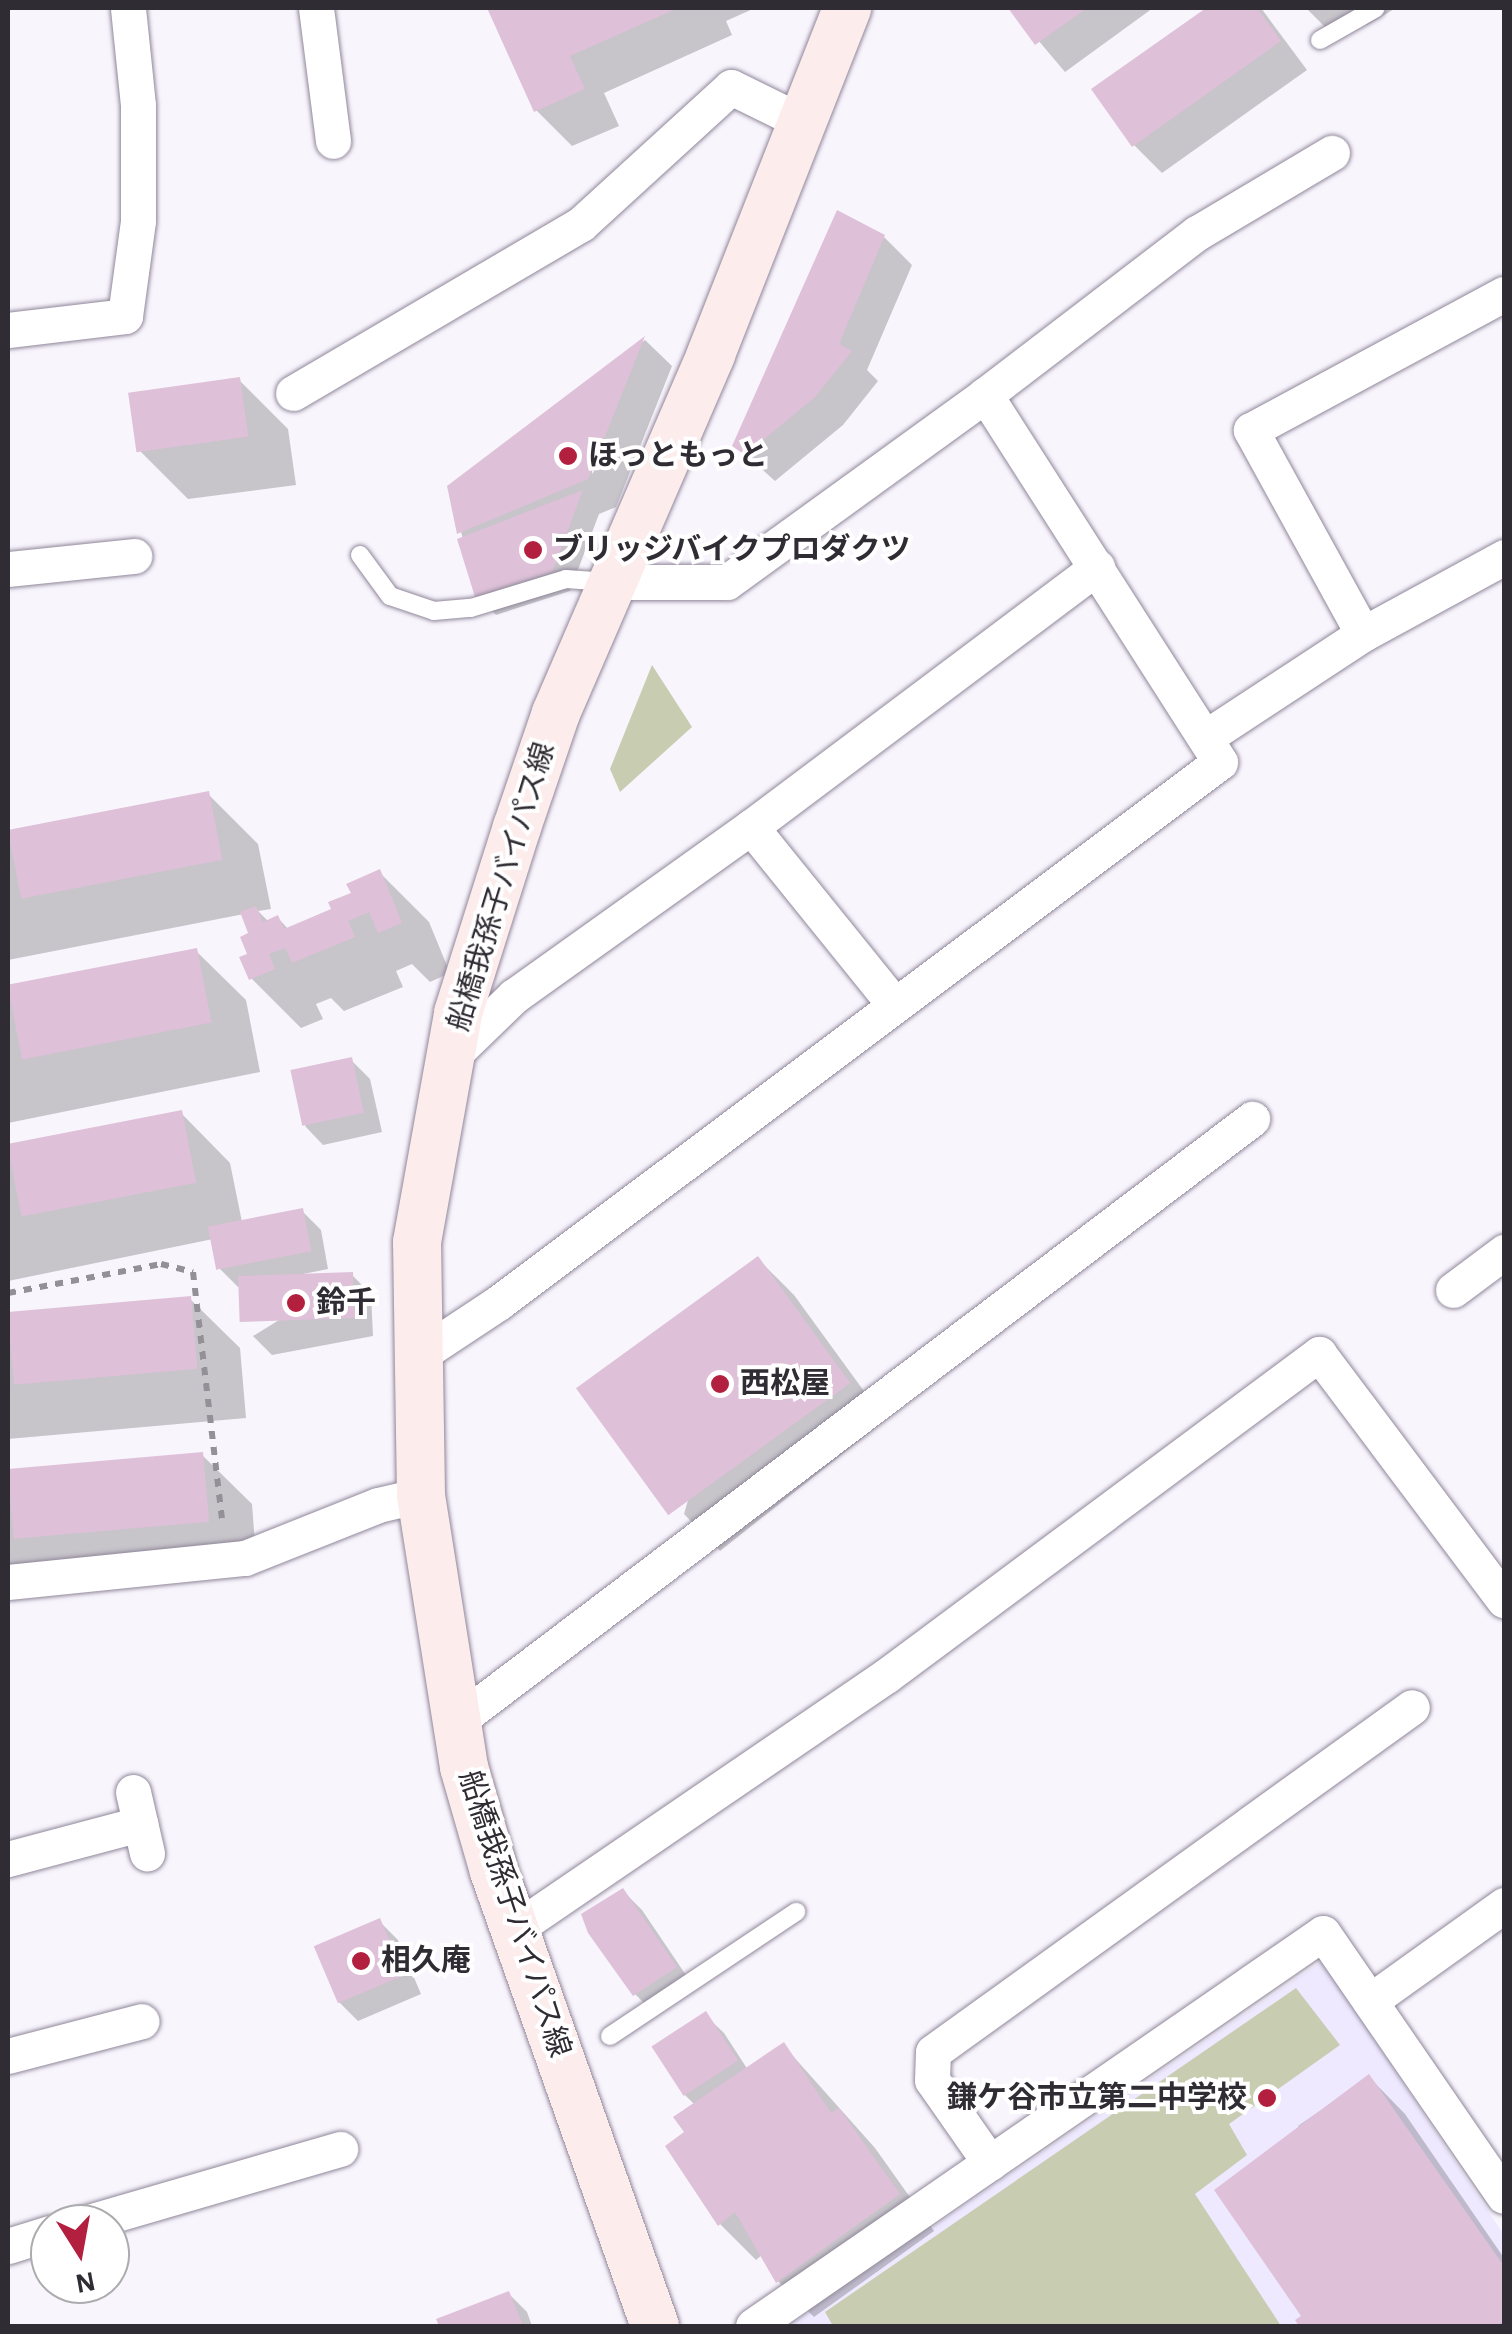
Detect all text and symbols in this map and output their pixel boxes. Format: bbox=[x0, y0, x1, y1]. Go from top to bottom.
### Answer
place label: ほっともっと bbox=[588, 438, 768, 474]
marker: ほっともっと bbox=[557, 445, 579, 467]
place label: ブリッジバイクプロダクツ bbox=[553, 532, 913, 568]
marker: ブリッジバイクプロダクツ bbox=[522, 539, 544, 561]
street label: 船橋我孫子バイパス線 bbox=[441, 738, 563, 1036]
place label: 鈴千 bbox=[316, 1285, 376, 1321]
marker: 鈴千 bbox=[285, 1292, 307, 1314]
place label: 西松屋 bbox=[740, 1366, 830, 1402]
marker: 西松屋 bbox=[709, 1373, 731, 1395]
street label: 船橋我孫子バイパス線 bbox=[451, 1766, 577, 2062]
place label: 相久庵 bbox=[381, 1943, 471, 1979]
marker: 相久庵 bbox=[350, 1950, 372, 1972]
place label: 鎌ケ谷市立第二中学校 bbox=[947, 2080, 1247, 2116]
marker: 鎌ケ谷市立第二中学校 bbox=[1256, 2087, 1278, 2109]
north arrow bbox=[30, 2204, 130, 2304]
text: N bbox=[73, 2266, 98, 2297]

